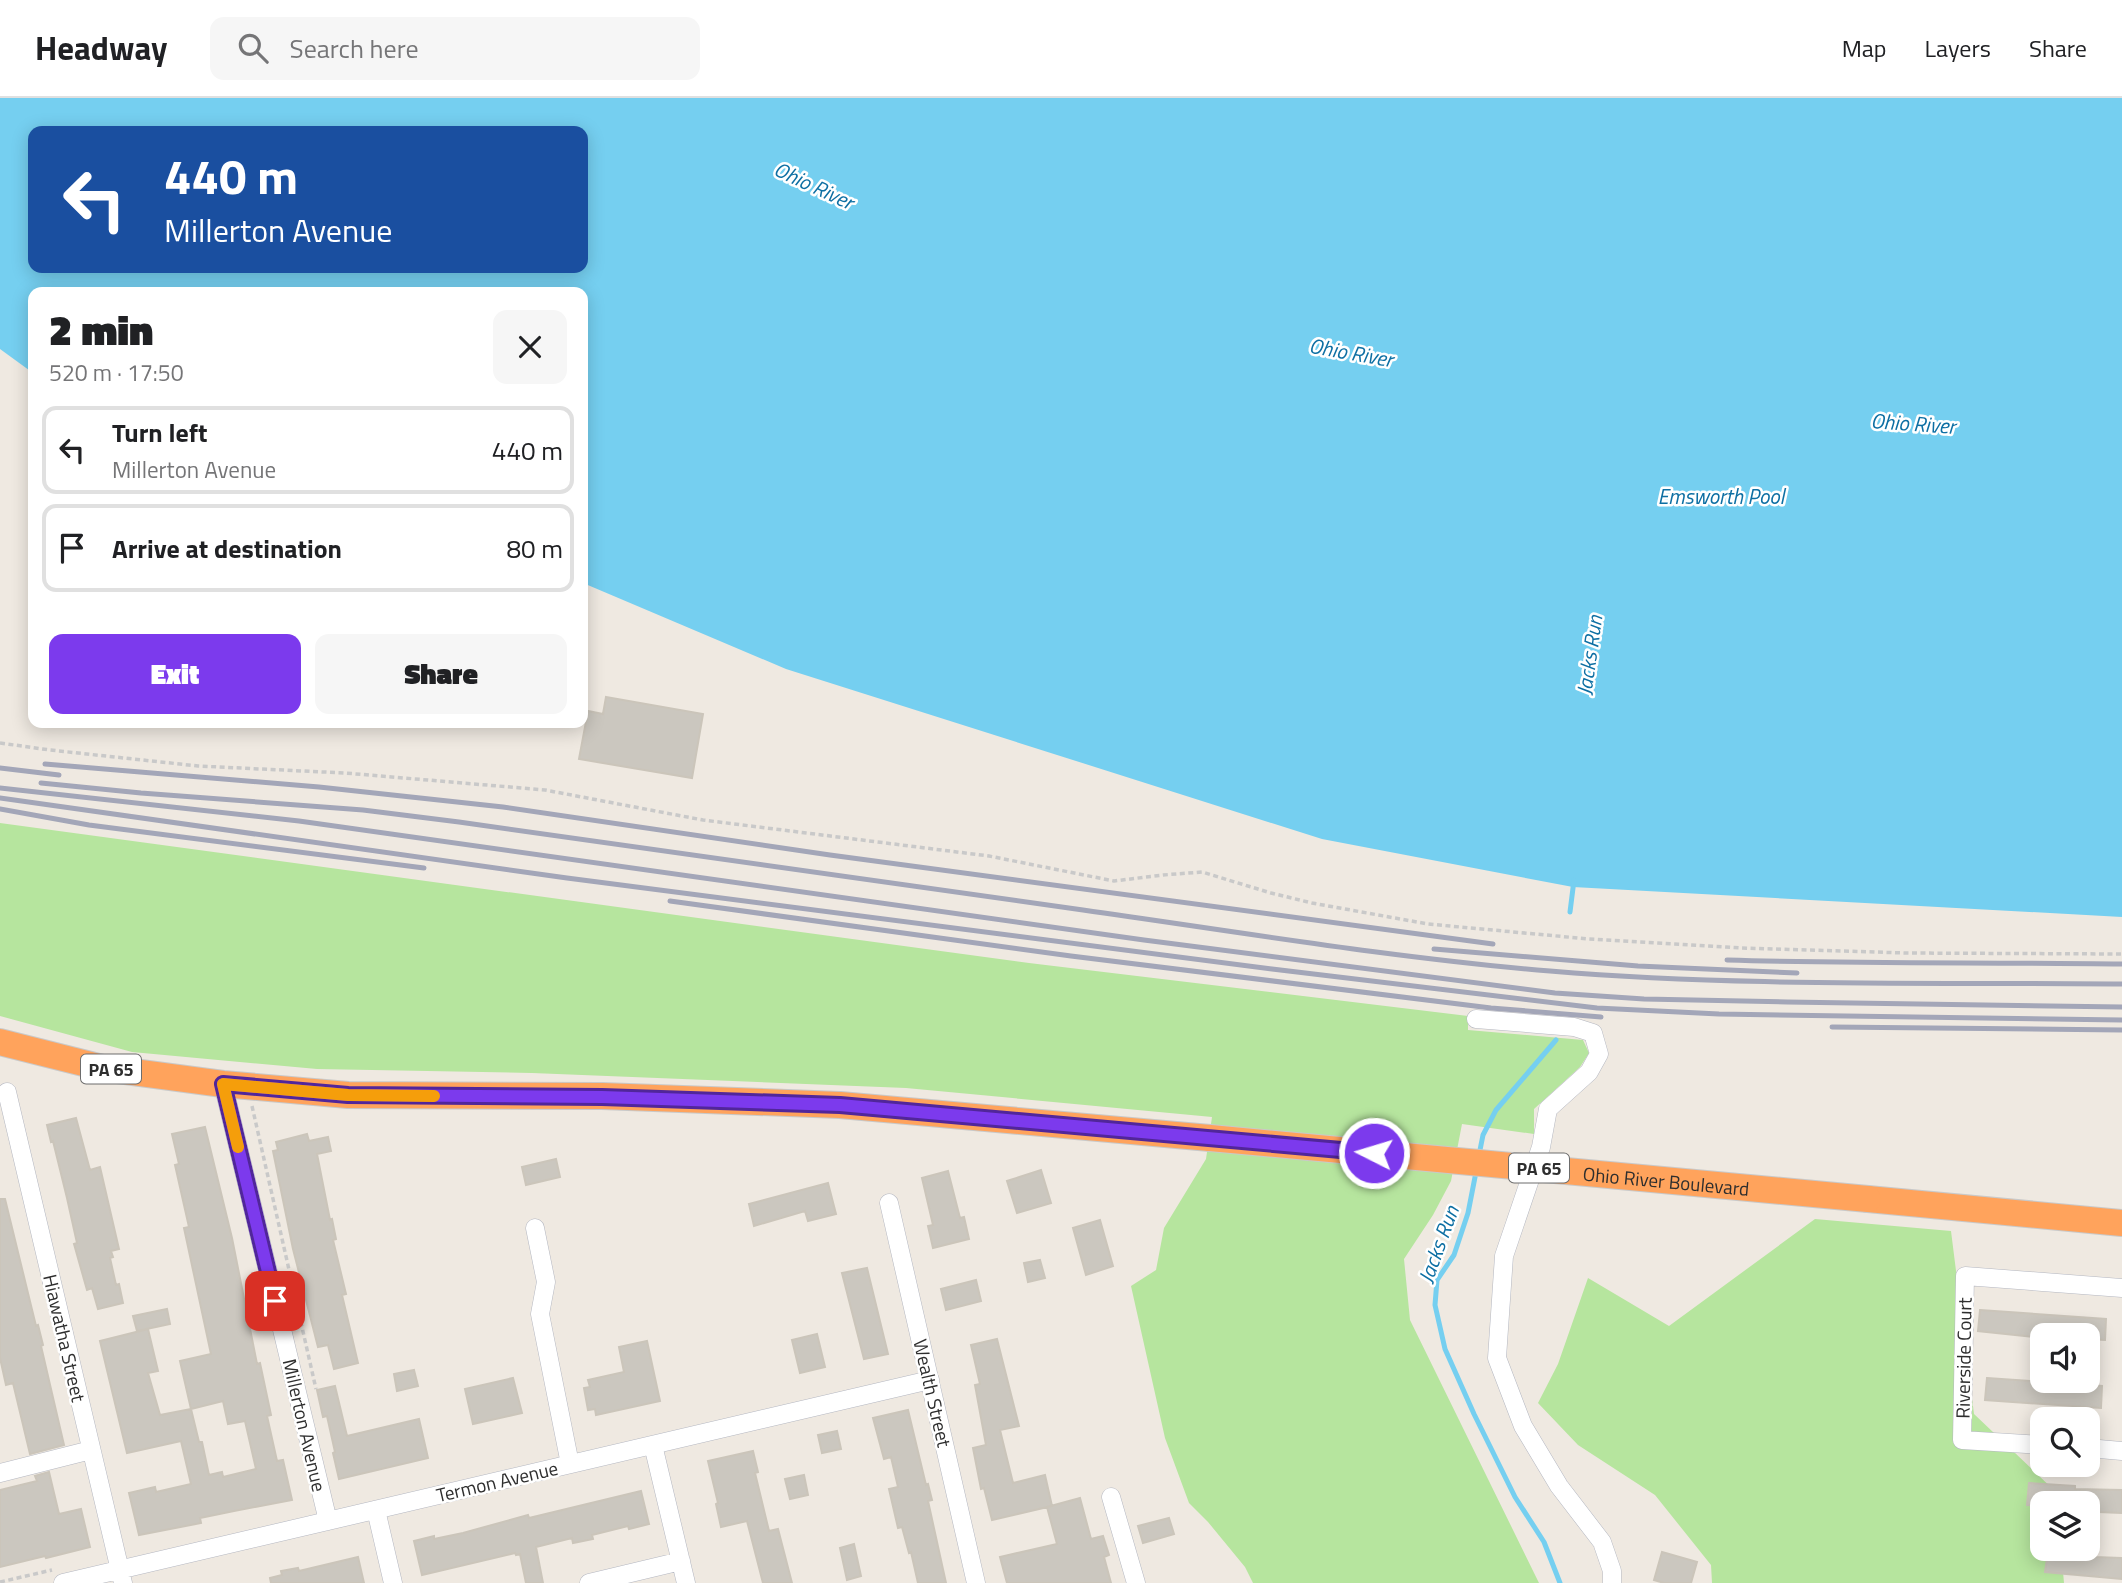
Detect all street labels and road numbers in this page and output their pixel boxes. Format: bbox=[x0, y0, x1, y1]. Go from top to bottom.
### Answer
road number: PA 65 bbox=[81, 1054, 141, 1084]
road number: PA 65 bbox=[1509, 1154, 1569, 1182]
street label: Ohio River Boulevard bbox=[1582, 1158, 1751, 1202]
street label: Hiawatha Street bbox=[36, 1271, 94, 1405]
street label: Riverside Court bbox=[1947, 1297, 1979, 1419]
street label: Wealth Street bbox=[906, 1336, 960, 1450]
street label: Millerton Avenue bbox=[276, 1356, 334, 1494]
street label: Termon Avenue bbox=[433, 1453, 561, 1509]

